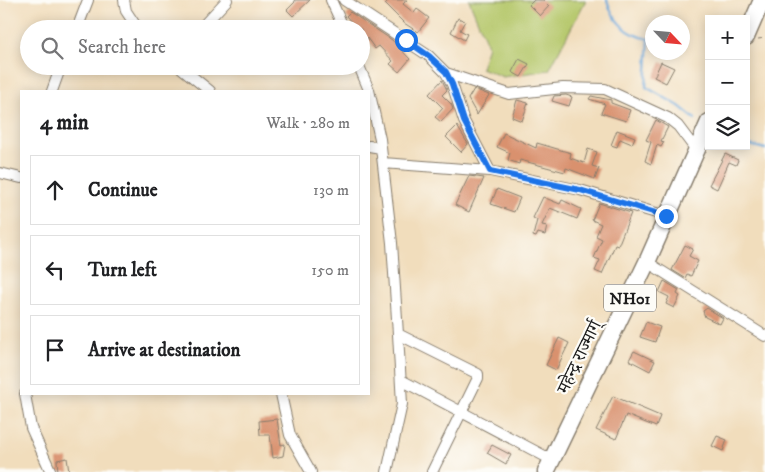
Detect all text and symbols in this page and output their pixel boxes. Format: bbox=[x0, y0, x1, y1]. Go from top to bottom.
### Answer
north arrow bbox=[645, 15, 690, 60]
map controls bbox=[705, 15, 750, 150]
button: + bbox=[705, 15, 750, 60]
search box bbox=[20, 20, 370, 75]
route start bbox=[395, 29, 418, 52]
icon: search bbox=[38, 34, 66, 62]
text: Search here bbox=[78, 36, 166, 59]
button: − bbox=[705, 60, 750, 105]
button: layers bbox=[705, 105, 750, 150]
text: 4 min bbox=[40, 110, 89, 136]
text: Walk · 280 m bbox=[266, 113, 350, 133]
icon: ahead bbox=[41, 176, 69, 204]
text: Continue bbox=[88, 179, 158, 202]
text: 130 m bbox=[313, 180, 349, 200]
route end bbox=[655, 205, 678, 228]
icon: left bbox=[41, 256, 69, 284]
text: Turn left bbox=[88, 259, 157, 282]
text: 150 m bbox=[311, 260, 349, 280]
road number: NH01 bbox=[604, 284, 656, 312]
street label: महेन्द्र राज्मार्ग् bbox=[552, 315, 608, 399]
icon: arrive bbox=[41, 336, 69, 364]
text: Arrive at destination bbox=[88, 339, 240, 362]

